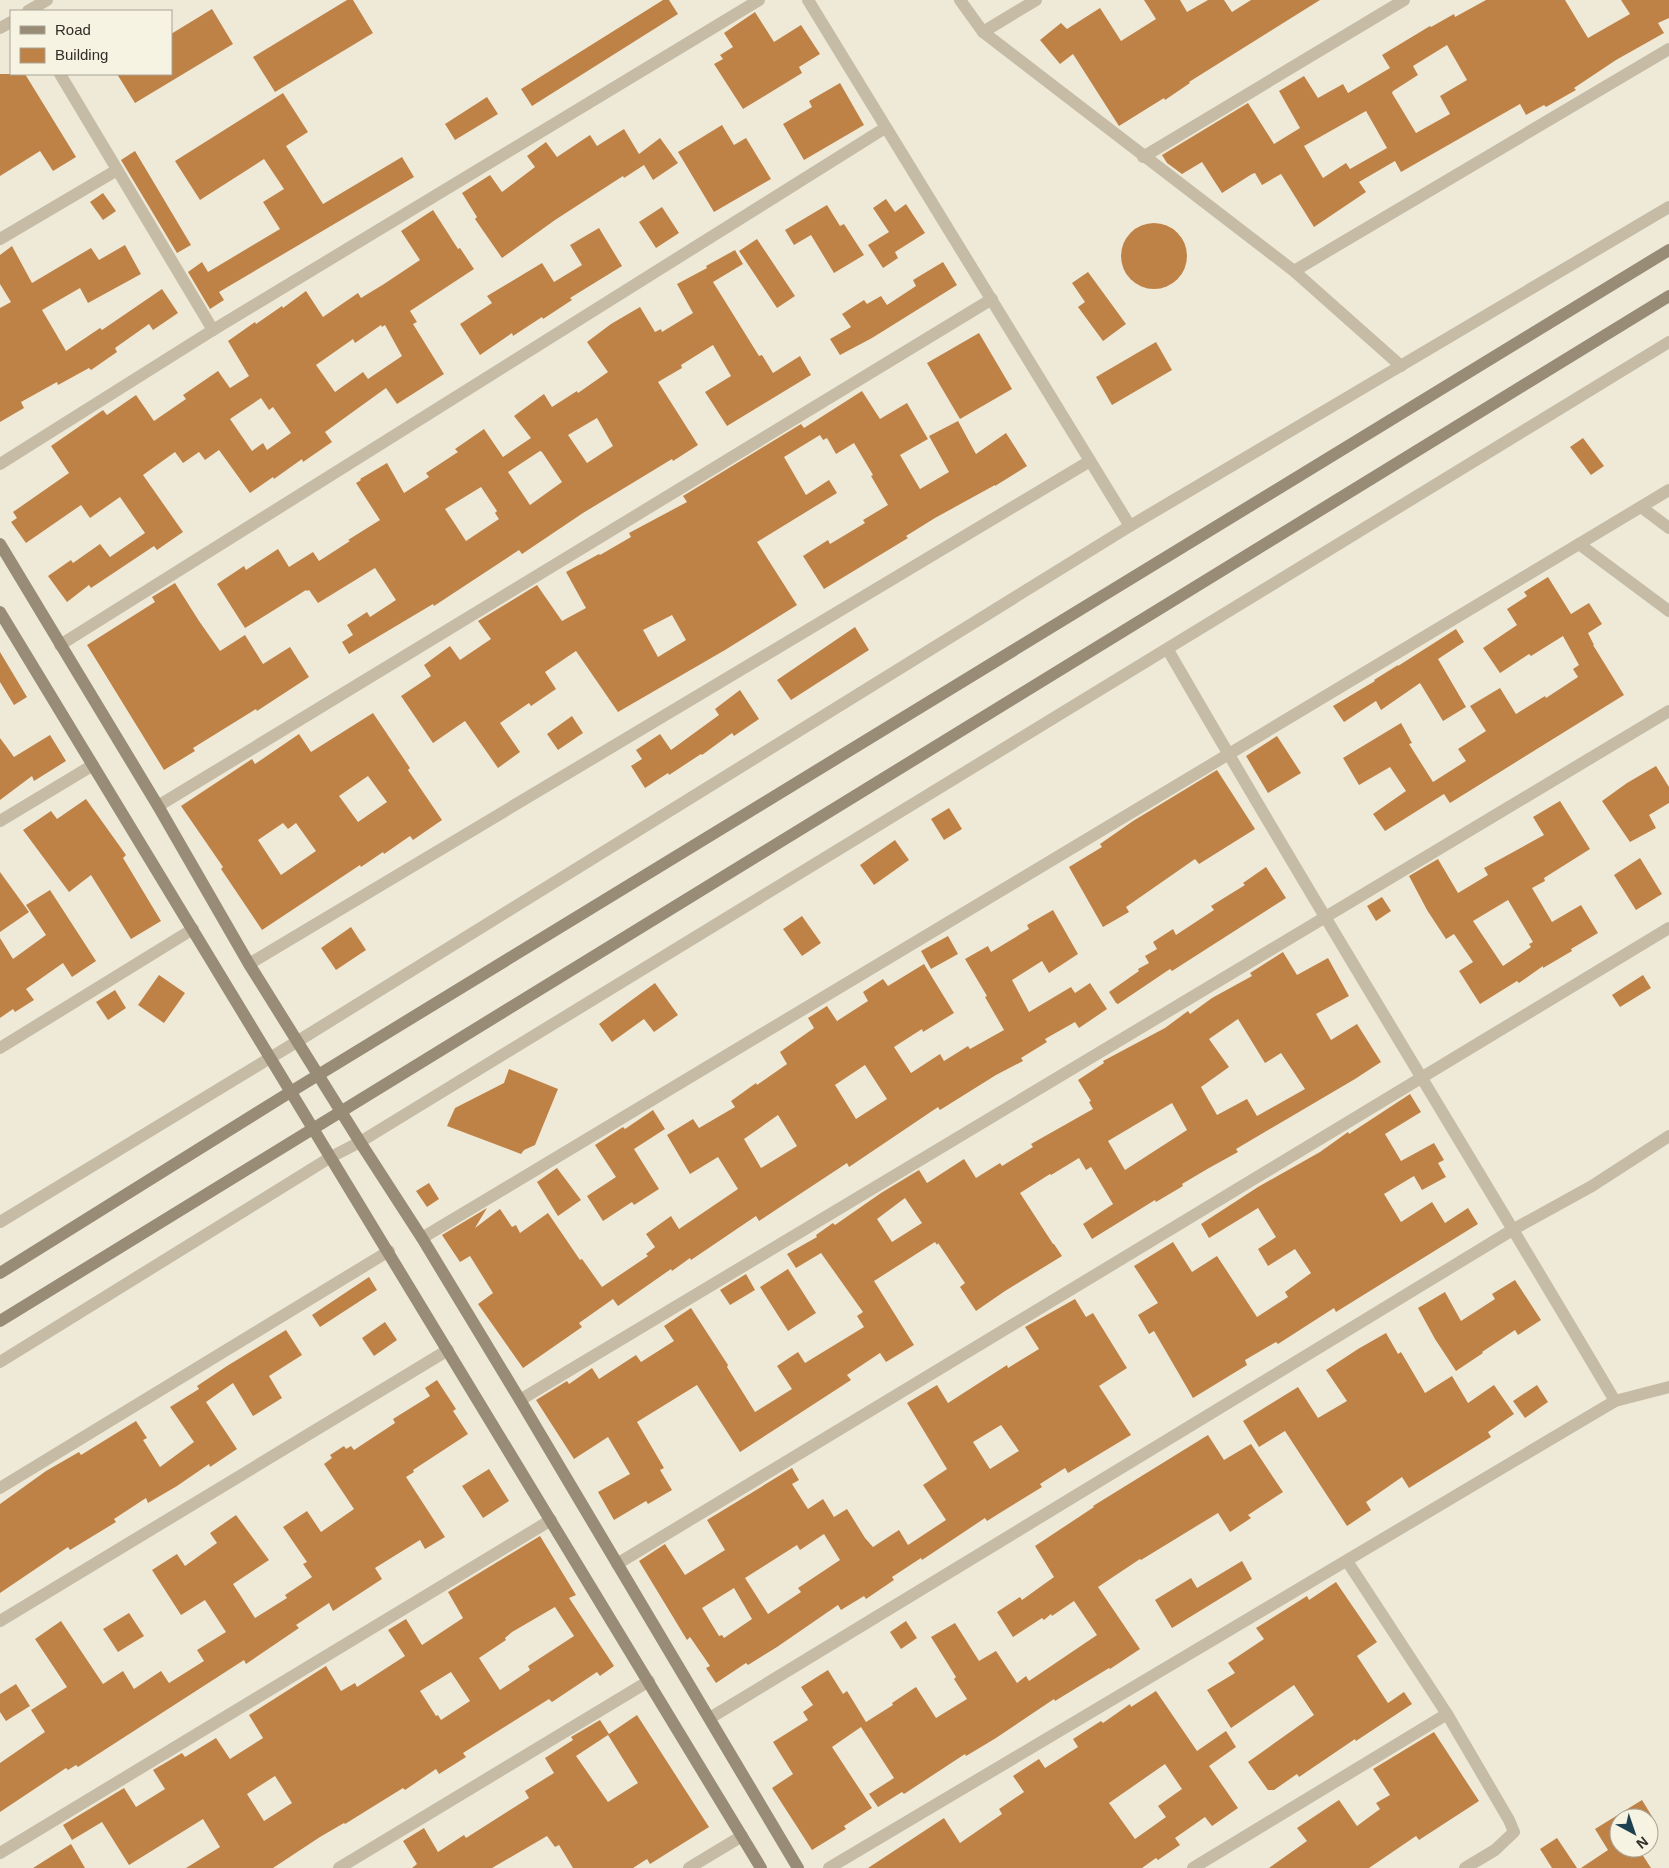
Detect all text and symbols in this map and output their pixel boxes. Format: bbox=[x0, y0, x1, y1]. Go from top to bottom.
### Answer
legend bbox=[10, 10, 172, 75]
text: Road bbox=[55, 21, 91, 38]
text: Building bbox=[55, 46, 108, 63]
north arrow bbox=[1609, 1808, 1659, 1858]
text: N bbox=[1633, 1834, 1651, 1852]

